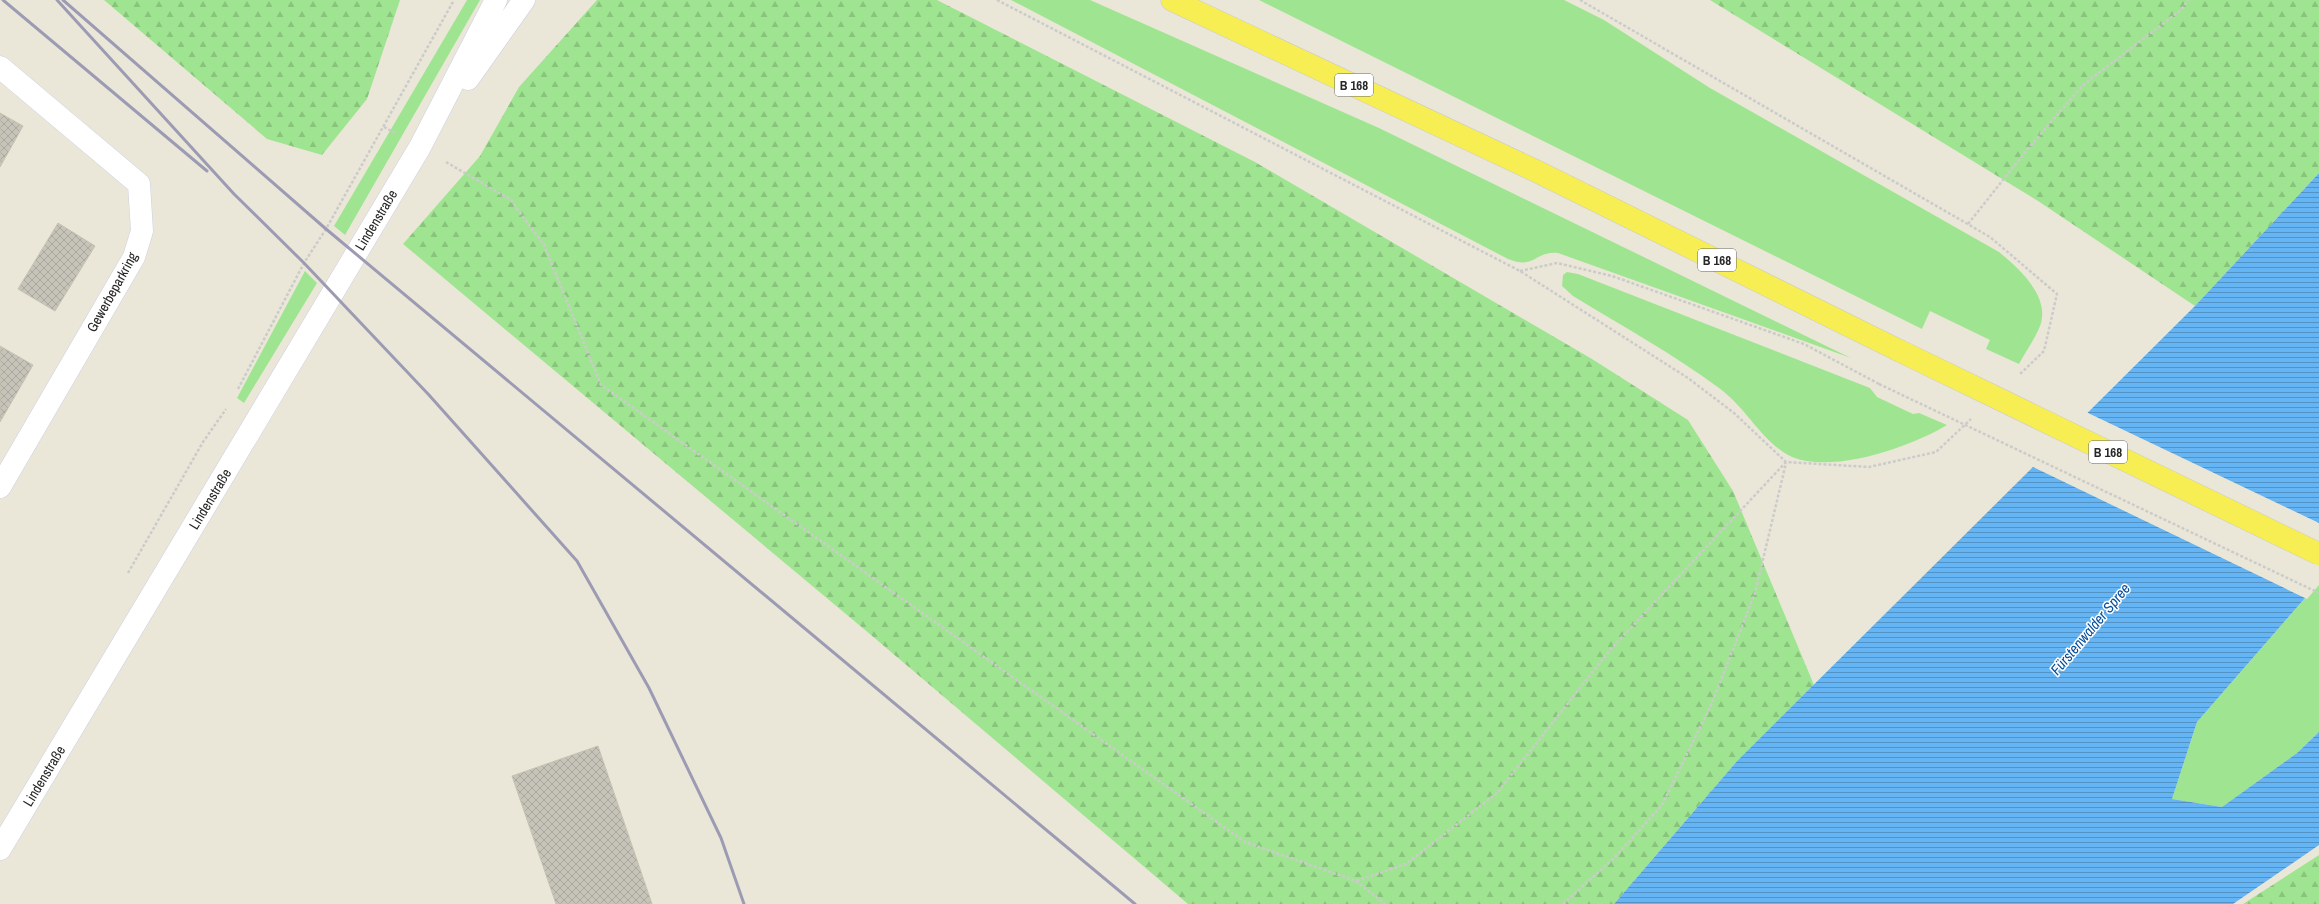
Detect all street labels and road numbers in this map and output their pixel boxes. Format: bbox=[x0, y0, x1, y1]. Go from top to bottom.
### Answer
road number: B 168 bbox=[1335, 74, 1373, 96]
street label: Lindenstraße bbox=[351, 186, 401, 254]
street label: Gewerbeparkring bbox=[83, 248, 142, 335]
road number: B 168 bbox=[1698, 249, 1736, 271]
road number: B 168 bbox=[2089, 441, 2127, 463]
street label: Lindenstraße bbox=[185, 465, 235, 533]
street label: Lindenstraße bbox=[19, 742, 69, 810]

